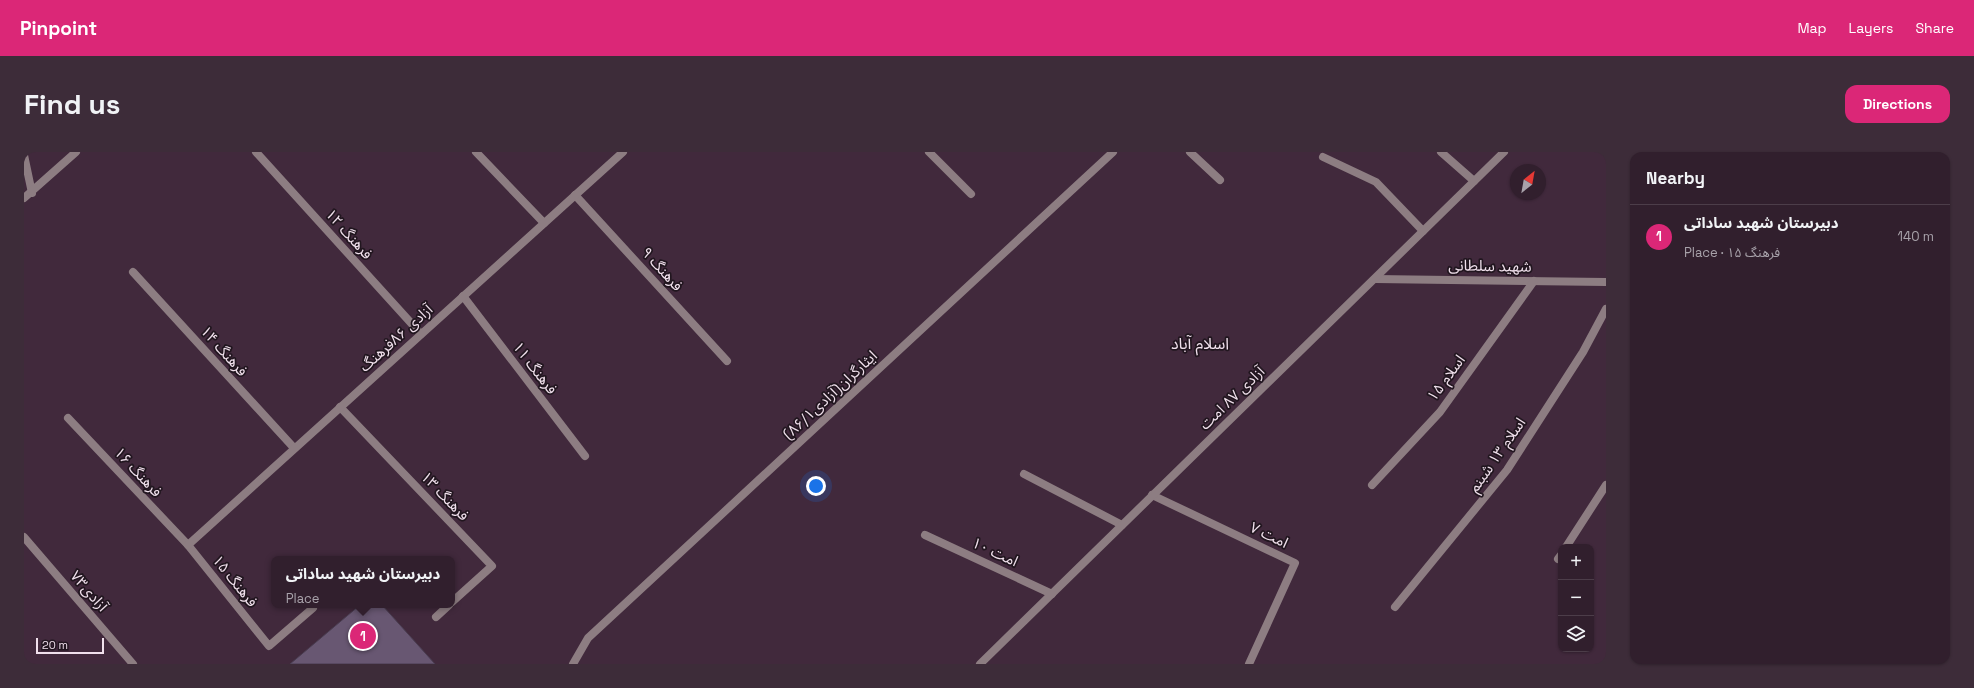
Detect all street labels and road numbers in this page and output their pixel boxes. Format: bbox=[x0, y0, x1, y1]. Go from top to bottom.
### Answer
street label: فرهنگ ۱۲ bbox=[322, 204, 377, 263]
street label: فرهنگ ۹ bbox=[638, 243, 687, 295]
street label: شهید سلطانی bbox=[1448, 255, 1532, 276]
street label: آزادی ۸۶فرهنگ bbox=[355, 299, 437, 376]
street label: فرهنگ ۱۴ bbox=[197, 321, 252, 380]
street label: فرهنگ ۱۱ bbox=[509, 338, 562, 398]
street label: ایثارگران(آزادی۸۶/۱) bbox=[779, 346, 881, 444]
street label: اسلام ۱۵ bbox=[1422, 351, 1470, 406]
street label: آزادی ۸۷ امت bbox=[1195, 361, 1269, 433]
street label: اسلام ۱۳ شبنم bbox=[1464, 414, 1531, 497]
street label: فرهنگ ۱۶ bbox=[110, 443, 166, 501]
street label: فرهنگ ۱۳ bbox=[417, 467, 474, 525]
street label: امت ۷ bbox=[1247, 517, 1291, 552]
street label: امت ۱۰ bbox=[969, 533, 1021, 570]
street label: فرهنگ ۱۵ bbox=[209, 551, 262, 611]
street label: آزادی۷۳ bbox=[66, 566, 113, 615]

